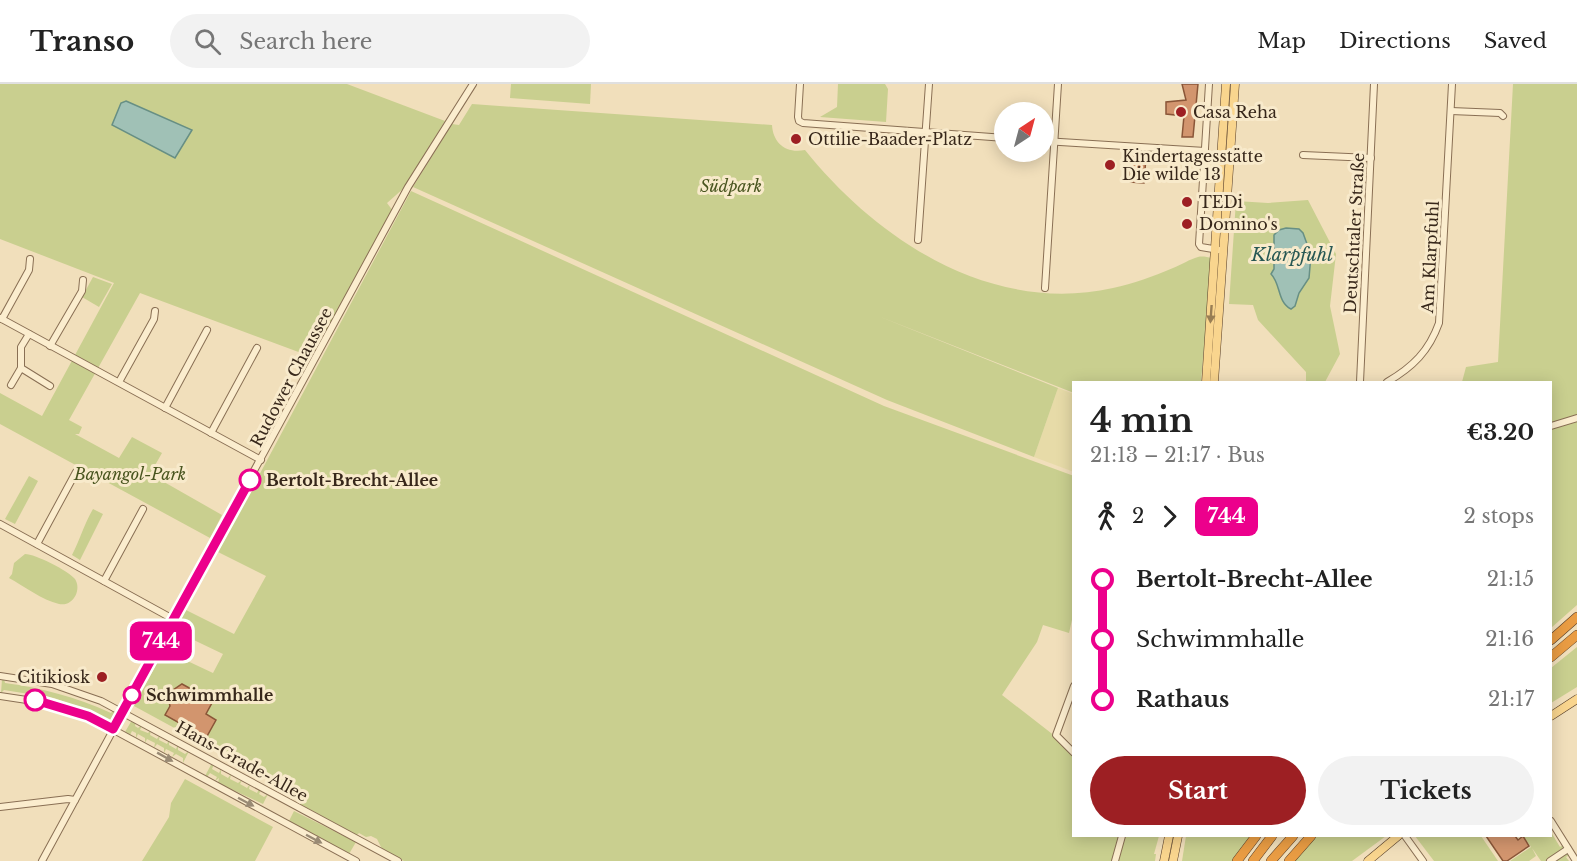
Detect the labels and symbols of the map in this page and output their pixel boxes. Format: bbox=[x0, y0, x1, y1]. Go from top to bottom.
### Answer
north arrow bbox=[994, 102, 1054, 162]
place label: Casa Reha bbox=[1193, 102, 1277, 122]
marker: Casa Reha bbox=[1174, 105, 1188, 119]
place label: Ottilie-Baader-Platz bbox=[808, 129, 972, 149]
marker: Ottilie-Baader-Platz bbox=[789, 132, 803, 146]
place label: Kindertagesstätte Die wilde 13 bbox=[1122, 146, 1263, 184]
street label: Deutschtaler Straße bbox=[1340, 152, 1368, 314]
marker: Kindertagesstätte Die wilde 13 bbox=[1103, 158, 1117, 172]
park label: Südpark bbox=[700, 176, 762, 196]
place label: TEDi bbox=[1199, 192, 1244, 212]
marker: TEDi bbox=[1180, 195, 1194, 209]
street label: Am Klarpfuhl bbox=[1417, 200, 1443, 315]
place label: Domino's bbox=[1199, 214, 1278, 234]
marker: Domino's bbox=[1180, 217, 1194, 231]
water label: Klarpfuhl bbox=[1250, 244, 1333, 266]
street label: Rudower Chaussee bbox=[246, 304, 336, 450]
one-way arrow bbox=[1206, 304, 1216, 323]
park label: Bayangol-Park bbox=[73, 464, 186, 484]
marker: Bertolt-Brecht-Allee bbox=[239, 469, 261, 491]
place label: Bertolt-Brecht-Allee bbox=[266, 470, 438, 490]
line badge: 744 bbox=[126, 622, 195, 660]
place label: Citikiosk bbox=[17, 667, 90, 687]
marker: Citikiosk bbox=[95, 670, 109, 684]
place label: Schwimmhalle bbox=[146, 685, 273, 705]
marker: Schwimmhalle bbox=[123, 686, 141, 704]
unlabelled marker bbox=[24, 689, 46, 711]
street label: Hans-Grade-Allee bbox=[172, 716, 312, 806]
one-way arrow bbox=[156, 752, 173, 762]
one-way arrow bbox=[238, 797, 255, 807]
one-way arrow bbox=[306, 834, 323, 844]

